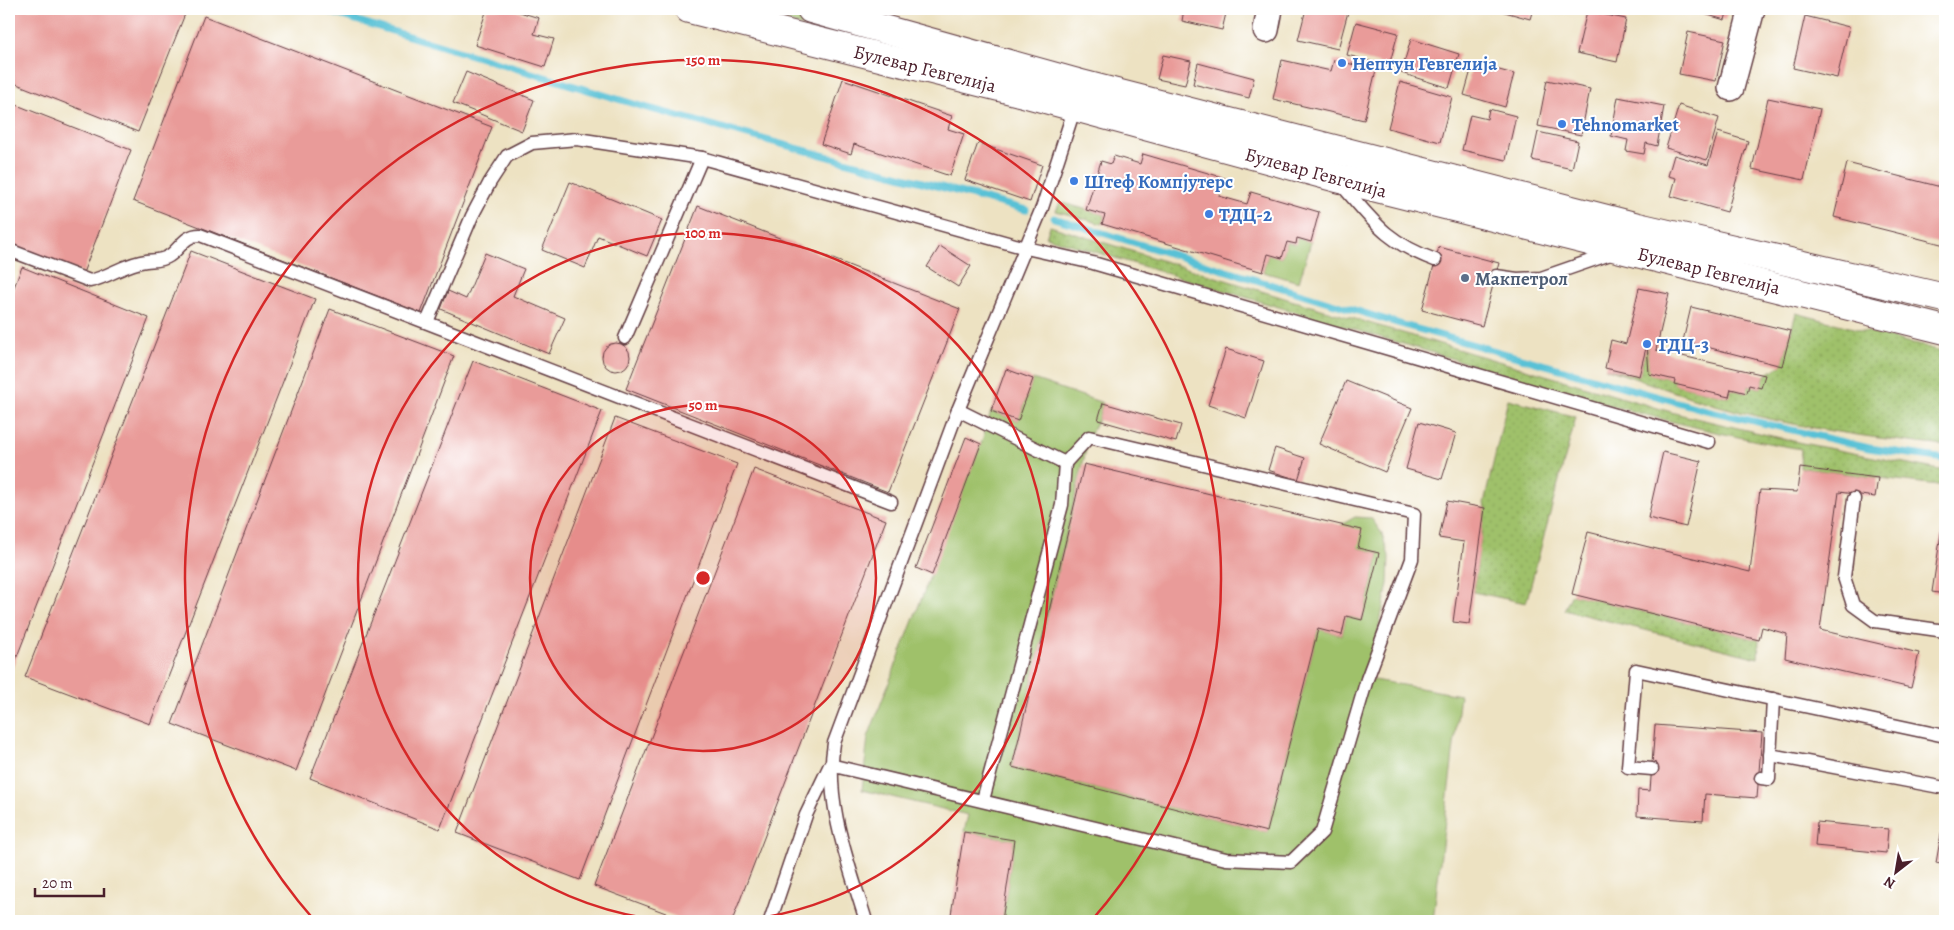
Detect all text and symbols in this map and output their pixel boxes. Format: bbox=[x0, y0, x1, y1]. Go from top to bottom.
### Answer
street label: Булевар Гевгелија bbox=[851, 39, 999, 99]
text: 150 m bbox=[686, 50, 721, 70]
place label: Нептун Гевгелија bbox=[1352, 51, 1498, 77]
marker: Нептун Гевгелија bbox=[1336, 57, 1348, 69]
place label: Tehnomarket bbox=[1572, 112, 1679, 138]
marker: Tehnomarket bbox=[1556, 118, 1568, 130]
street label: Булевар Гевгелија bbox=[1242, 142, 1390, 204]
place label: Штеф Компјутерс bbox=[1084, 169, 1233, 195]
marker: Штеф Компјутерс bbox=[1068, 175, 1080, 187]
place label: ТДЦ-2 bbox=[1219, 202, 1272, 228]
marker: ТДЦ-2 bbox=[1203, 208, 1215, 220]
text: 100 m bbox=[685, 223, 721, 243]
street label: Булевар Гевгелија bbox=[1635, 241, 1783, 301]
place label: Макпетрол bbox=[1475, 266, 1568, 292]
marker: Макпетрол bbox=[1459, 272, 1471, 284]
place label: ТДЦ-3 bbox=[1657, 332, 1709, 358]
marker: ТДЦ-3 bbox=[1641, 338, 1653, 350]
text: 50 m bbox=[688, 395, 718, 415]
centre of rings bbox=[694, 569, 712, 587]
north arrow bbox=[1872, 848, 1922, 898]
scale bar bbox=[35, 865, 104, 897]
text: N bbox=[1880, 872, 1899, 893]
text: 20 m bbox=[42, 873, 73, 893]

